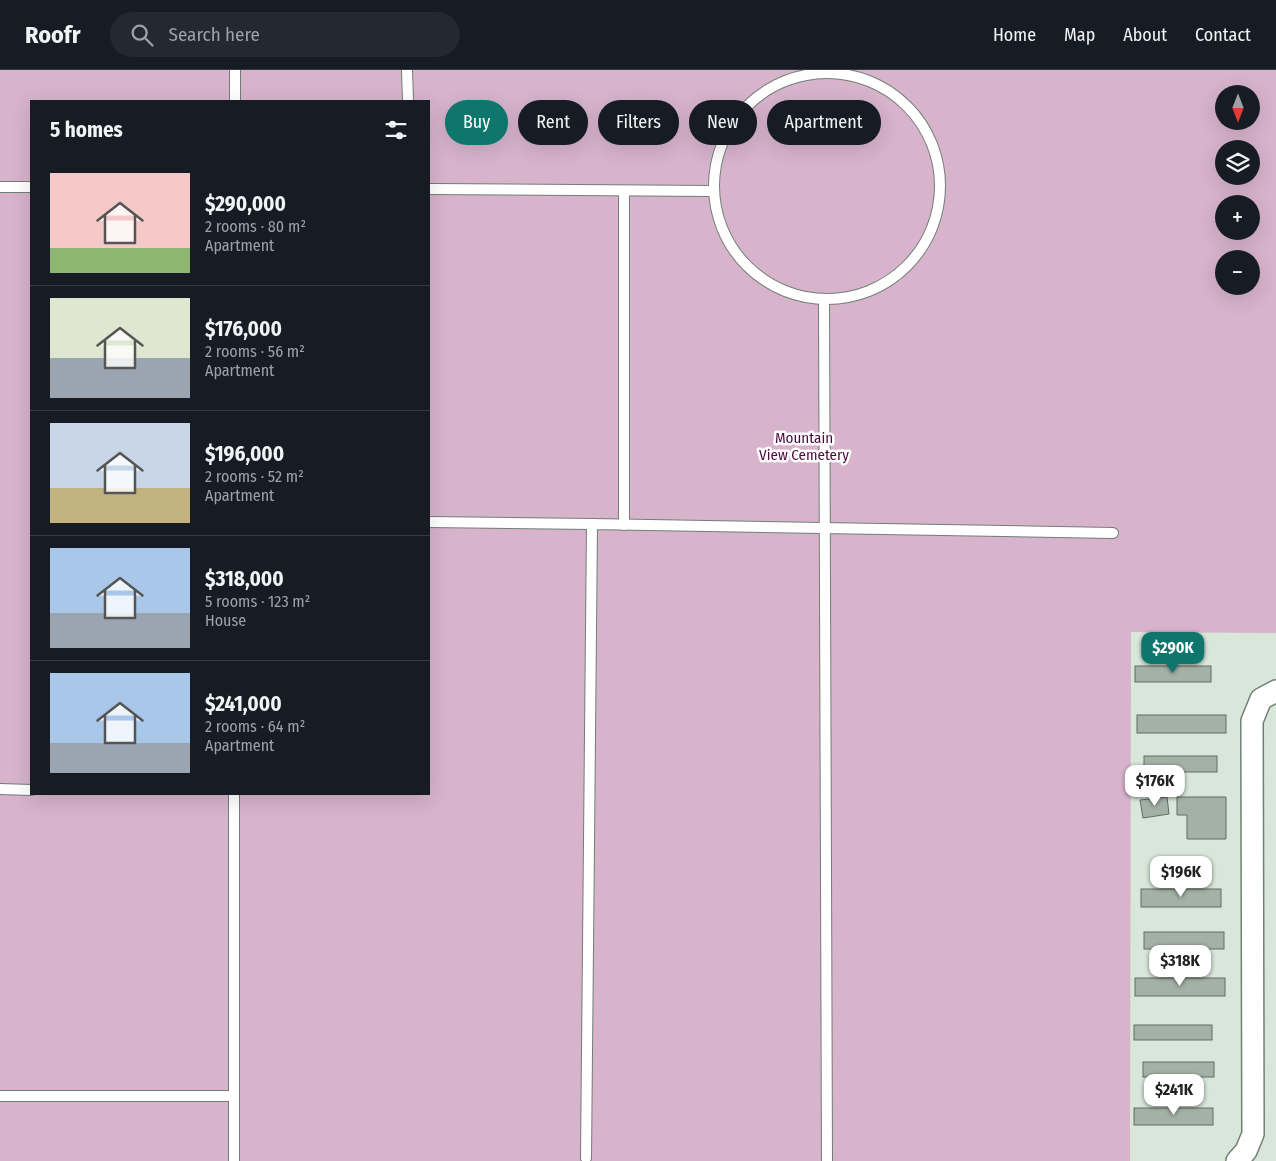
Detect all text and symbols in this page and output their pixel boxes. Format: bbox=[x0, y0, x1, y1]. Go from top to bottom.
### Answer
search box bbox=[110, 12, 460, 57]
text: Roofr bbox=[25, 21, 80, 49]
icon: search bbox=[128, 21, 156, 49]
text: Search here bbox=[168, 23, 260, 46]
text: Home bbox=[993, 24, 1036, 46]
text: Map bbox=[1064, 24, 1095, 46]
text: About bbox=[1123, 24, 1167, 46]
text: Contact bbox=[1195, 24, 1251, 46]
north arrow bbox=[1215, 85, 1260, 130]
map controls bbox=[1215, 85, 1260, 295]
chip: Buy bbox=[445, 100, 508, 145]
chip: Rent bbox=[518, 100, 588, 145]
chip: Filters bbox=[598, 100, 679, 145]
chip: New bbox=[689, 100, 757, 145]
chip: Apartment bbox=[767, 100, 881, 145]
icon: filters bbox=[382, 116, 410, 144]
text: 5 homes bbox=[50, 117, 123, 143]
button: layers bbox=[1215, 140, 1260, 185]
text: $290,000 bbox=[205, 191, 286, 217]
icon: home bbox=[90, 193, 150, 253]
button: + bbox=[1215, 195, 1260, 240]
text: 2 rooms · 80 m² bbox=[205, 217, 306, 236]
text: Apartment bbox=[205, 236, 274, 255]
button: − bbox=[1215, 250, 1260, 295]
text: $176,000 bbox=[205, 316, 282, 342]
icon: home bbox=[90, 318, 150, 378]
text: 2 rooms · 56 m² bbox=[205, 342, 305, 361]
text: Apartment bbox=[205, 361, 274, 380]
park label: Mountain View Cemetery bbox=[759, 429, 849, 464]
text: $196,000 bbox=[205, 441, 284, 467]
icon: home bbox=[90, 443, 150, 503]
text: 2 rooms · 52 m² bbox=[205, 467, 304, 486]
text: Apartment bbox=[205, 486, 274, 505]
text: $318,000 bbox=[205, 566, 284, 592]
icon: home bbox=[90, 568, 150, 628]
text: 5 rooms · 123 m² bbox=[205, 592, 310, 611]
text: House bbox=[205, 611, 246, 630]
pin: $290K bbox=[1138, 632, 1208, 674]
text: $290K bbox=[1152, 638, 1194, 657]
text: $241,000 bbox=[205, 691, 282, 717]
icon: home bbox=[90, 693, 150, 753]
text: 2 rooms · 64 m² bbox=[205, 717, 305, 736]
text: Apartment bbox=[205, 736, 274, 755]
pin: $176K bbox=[1120, 764, 1190, 807]
text: $176K bbox=[1136, 771, 1174, 790]
pin: $196K bbox=[1146, 856, 1216, 898]
text: $196K bbox=[1161, 862, 1201, 881]
pin: $318K bbox=[1145, 944, 1215, 987]
text: $318K bbox=[1160, 951, 1200, 970]
pin: $241K bbox=[1139, 1074, 1209, 1116]
text: $241K bbox=[1155, 1080, 1193, 1099]

